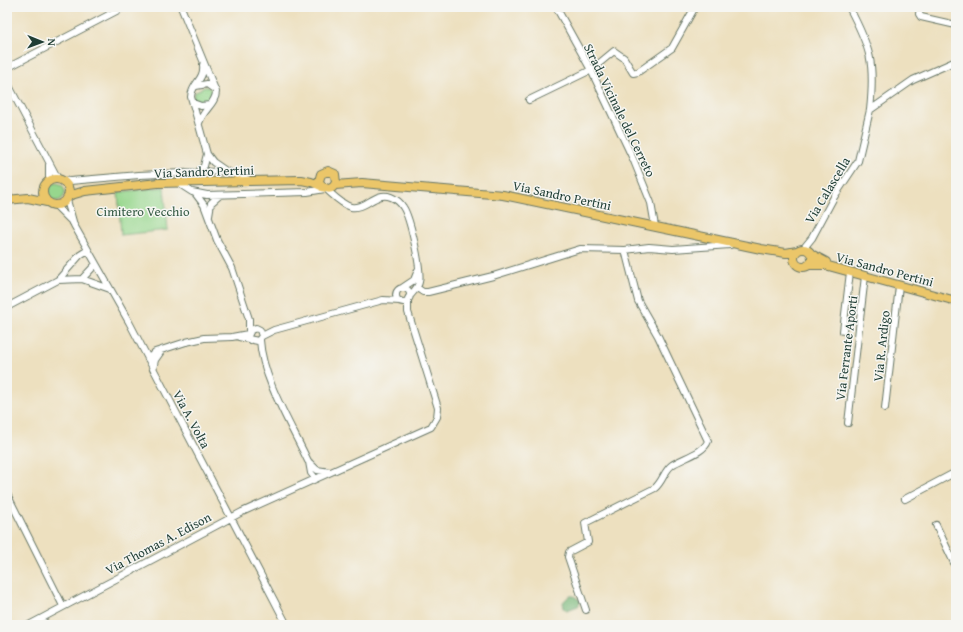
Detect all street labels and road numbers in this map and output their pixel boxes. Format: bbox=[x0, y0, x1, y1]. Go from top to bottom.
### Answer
street label: Strada Vicinale del Cerreto bbox=[579, 40, 660, 181]
street label: Via Calascella bbox=[800, 153, 855, 227]
street label: Via Sandro Pertini bbox=[154, 160, 255, 183]
street label: Via Sandro Pertini bbox=[511, 176, 613, 215]
street label: Via Sandro Pertini bbox=[834, 247, 936, 292]
street label: Via Ferrante Aporti bbox=[831, 294, 862, 402]
street label: Via R. Ardigo bbox=[868, 309, 895, 383]
street label: Via A. Volta bbox=[168, 387, 215, 453]
street label: Via Thomas A. Edison bbox=[102, 507, 215, 579]

